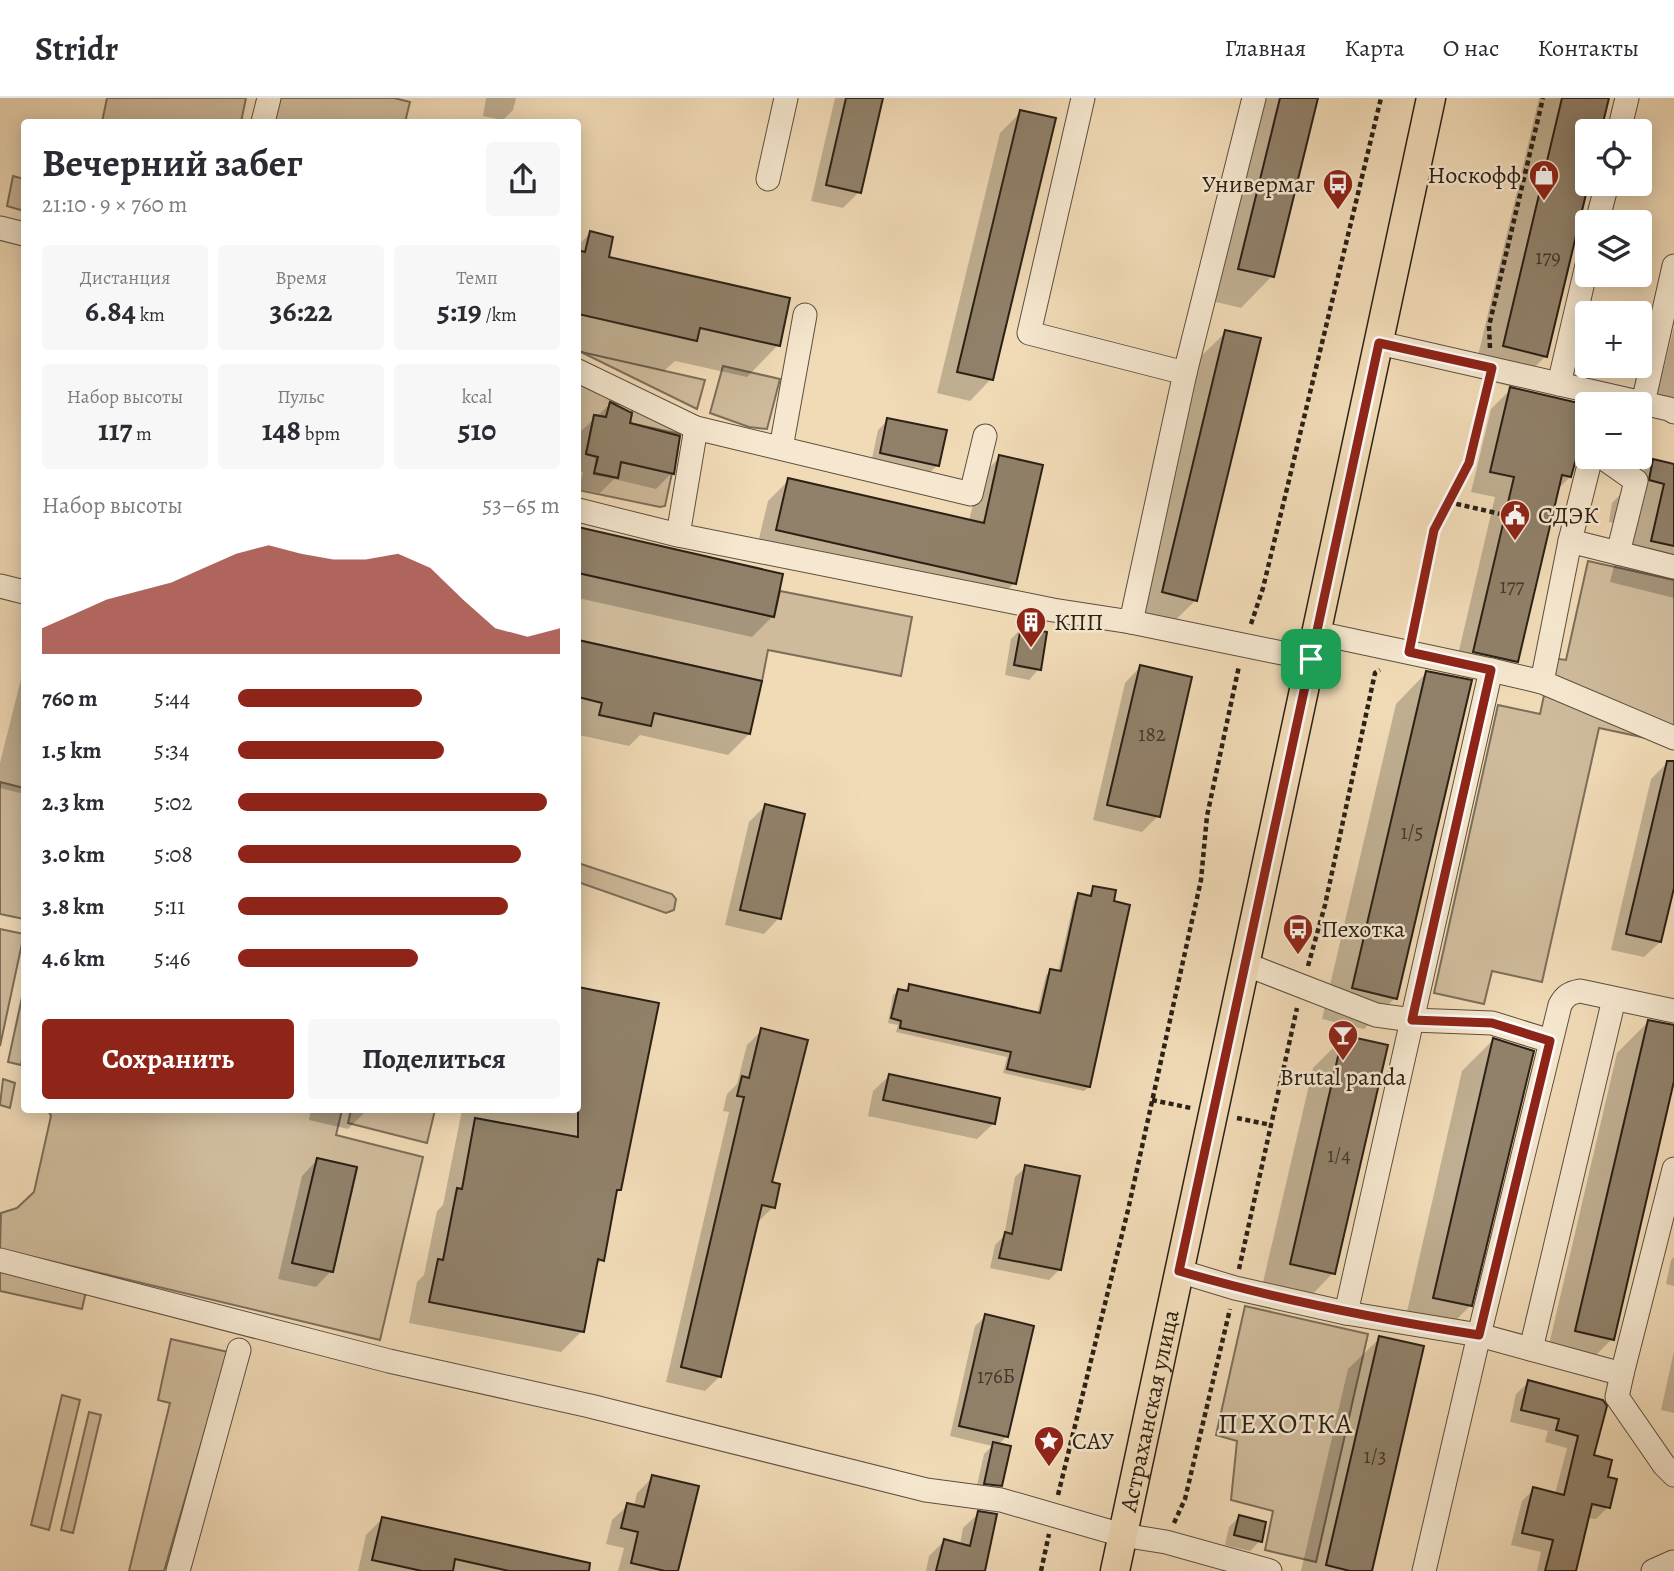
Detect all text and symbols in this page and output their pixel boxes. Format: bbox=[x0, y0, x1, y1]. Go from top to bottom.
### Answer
text: Stridr bbox=[35, 26, 118, 71]
text: Главная bbox=[1225, 32, 1306, 64]
text: Карта bbox=[1344, 32, 1405, 64]
text: О нас bbox=[1443, 32, 1499, 64]
text: Контакты bbox=[1537, 32, 1639, 64]
map controls bbox=[1575, 119, 1652, 469]
button: locate bbox=[1575, 119, 1652, 196]
text: Вечерний забег bbox=[42, 137, 303, 189]
button: share bbox=[486, 142, 560, 216]
shop icon: Носкофф bbox=[1527, 158, 1561, 202]
place label: Носкофф bbox=[1428, 159, 1521, 191]
bus stop icon: Универмаг bbox=[1321, 167, 1355, 211]
place label: Универмаг bbox=[1202, 168, 1315, 200]
text: 21:10 · 9 × 760 m bbox=[42, 189, 188, 220]
button: layers bbox=[1575, 210, 1652, 287]
house number: 179 bbox=[1535, 243, 1561, 271]
text: Дистанция bbox=[80, 265, 170, 291]
text: Время bbox=[275, 265, 327, 291]
text: Темп bbox=[456, 265, 498, 291]
text: 6.84 bbox=[85, 291, 136, 331]
text: 36:22 bbox=[269, 291, 333, 331]
text: 5:19 bbox=[437, 291, 482, 331]
button: + bbox=[1575, 301, 1652, 378]
text: km bbox=[136, 302, 165, 328]
text: /km bbox=[482, 302, 517, 328]
text: Набор высоты bbox=[67, 384, 183, 410]
text: Пульс bbox=[277, 384, 325, 410]
text: kcal bbox=[462, 384, 492, 410]
button: − bbox=[1575, 392, 1652, 469]
text: 117 bbox=[98, 410, 132, 450]
text: 148 bbox=[262, 410, 301, 450]
text: 510 bbox=[458, 410, 496, 450]
text: m bbox=[132, 421, 152, 447]
text: bpm bbox=[301, 421, 340, 447]
text: Набор высоты bbox=[42, 490, 183, 521]
text: 53–65 m bbox=[482, 490, 560, 521]
public building icon: СДЭК bbox=[1498, 498, 1532, 542]
place label: СДЭК bbox=[1538, 499, 1599, 531]
house number: 177 bbox=[1500, 572, 1525, 600]
building icon: КПП bbox=[1014, 605, 1048, 649]
place label: КПП bbox=[1054, 606, 1103, 638]
pin bbox=[1281, 629, 1341, 689]
icon: arrive bbox=[1292, 640, 1330, 678]
text: 760 m bbox=[42, 683, 97, 714]
text: 5:44 bbox=[154, 683, 190, 714]
house number: 182 bbox=[1138, 720, 1166, 748]
text: 1.5 km bbox=[42, 735, 102, 766]
text: 5:34 bbox=[154, 735, 189, 766]
text: 2.3 km bbox=[42, 787, 105, 818]
text: 5:02 bbox=[154, 787, 193, 818]
house number: 1/5 bbox=[1400, 818, 1424, 846]
text: 3.0 km bbox=[42, 839, 105, 870]
text: 5:08 bbox=[154, 839, 193, 870]
text: 3.8 km bbox=[42, 891, 104, 922]
text: 5:11 bbox=[154, 891, 185, 922]
bus stop icon: Пехотка bbox=[1281, 912, 1315, 956]
place label: Пехотка bbox=[1321, 913, 1405, 945]
text: 4.6 km bbox=[42, 943, 105, 974]
text: 5:46 bbox=[154, 943, 190, 974]
bar icon: Brutal panda bbox=[1326, 1018, 1360, 1062]
button: Сохранить bbox=[42, 1019, 294, 1099]
button: Поделиться bbox=[308, 1019, 560, 1099]
place label: Brutal panda bbox=[1279, 1061, 1407, 1093]
house number: 1/4 bbox=[1327, 1141, 1351, 1169]
street label: Астраханская улица bbox=[1112, 1307, 1187, 1516]
house number: 176Б bbox=[977, 1362, 1015, 1390]
district label: ПЕХОТКА bbox=[1218, 1405, 1354, 1443]
place icon: САУ bbox=[1032, 1424, 1066, 1468]
place label: САУ bbox=[1072, 1425, 1114, 1457]
house number: 1/3 bbox=[1364, 1442, 1386, 1470]

